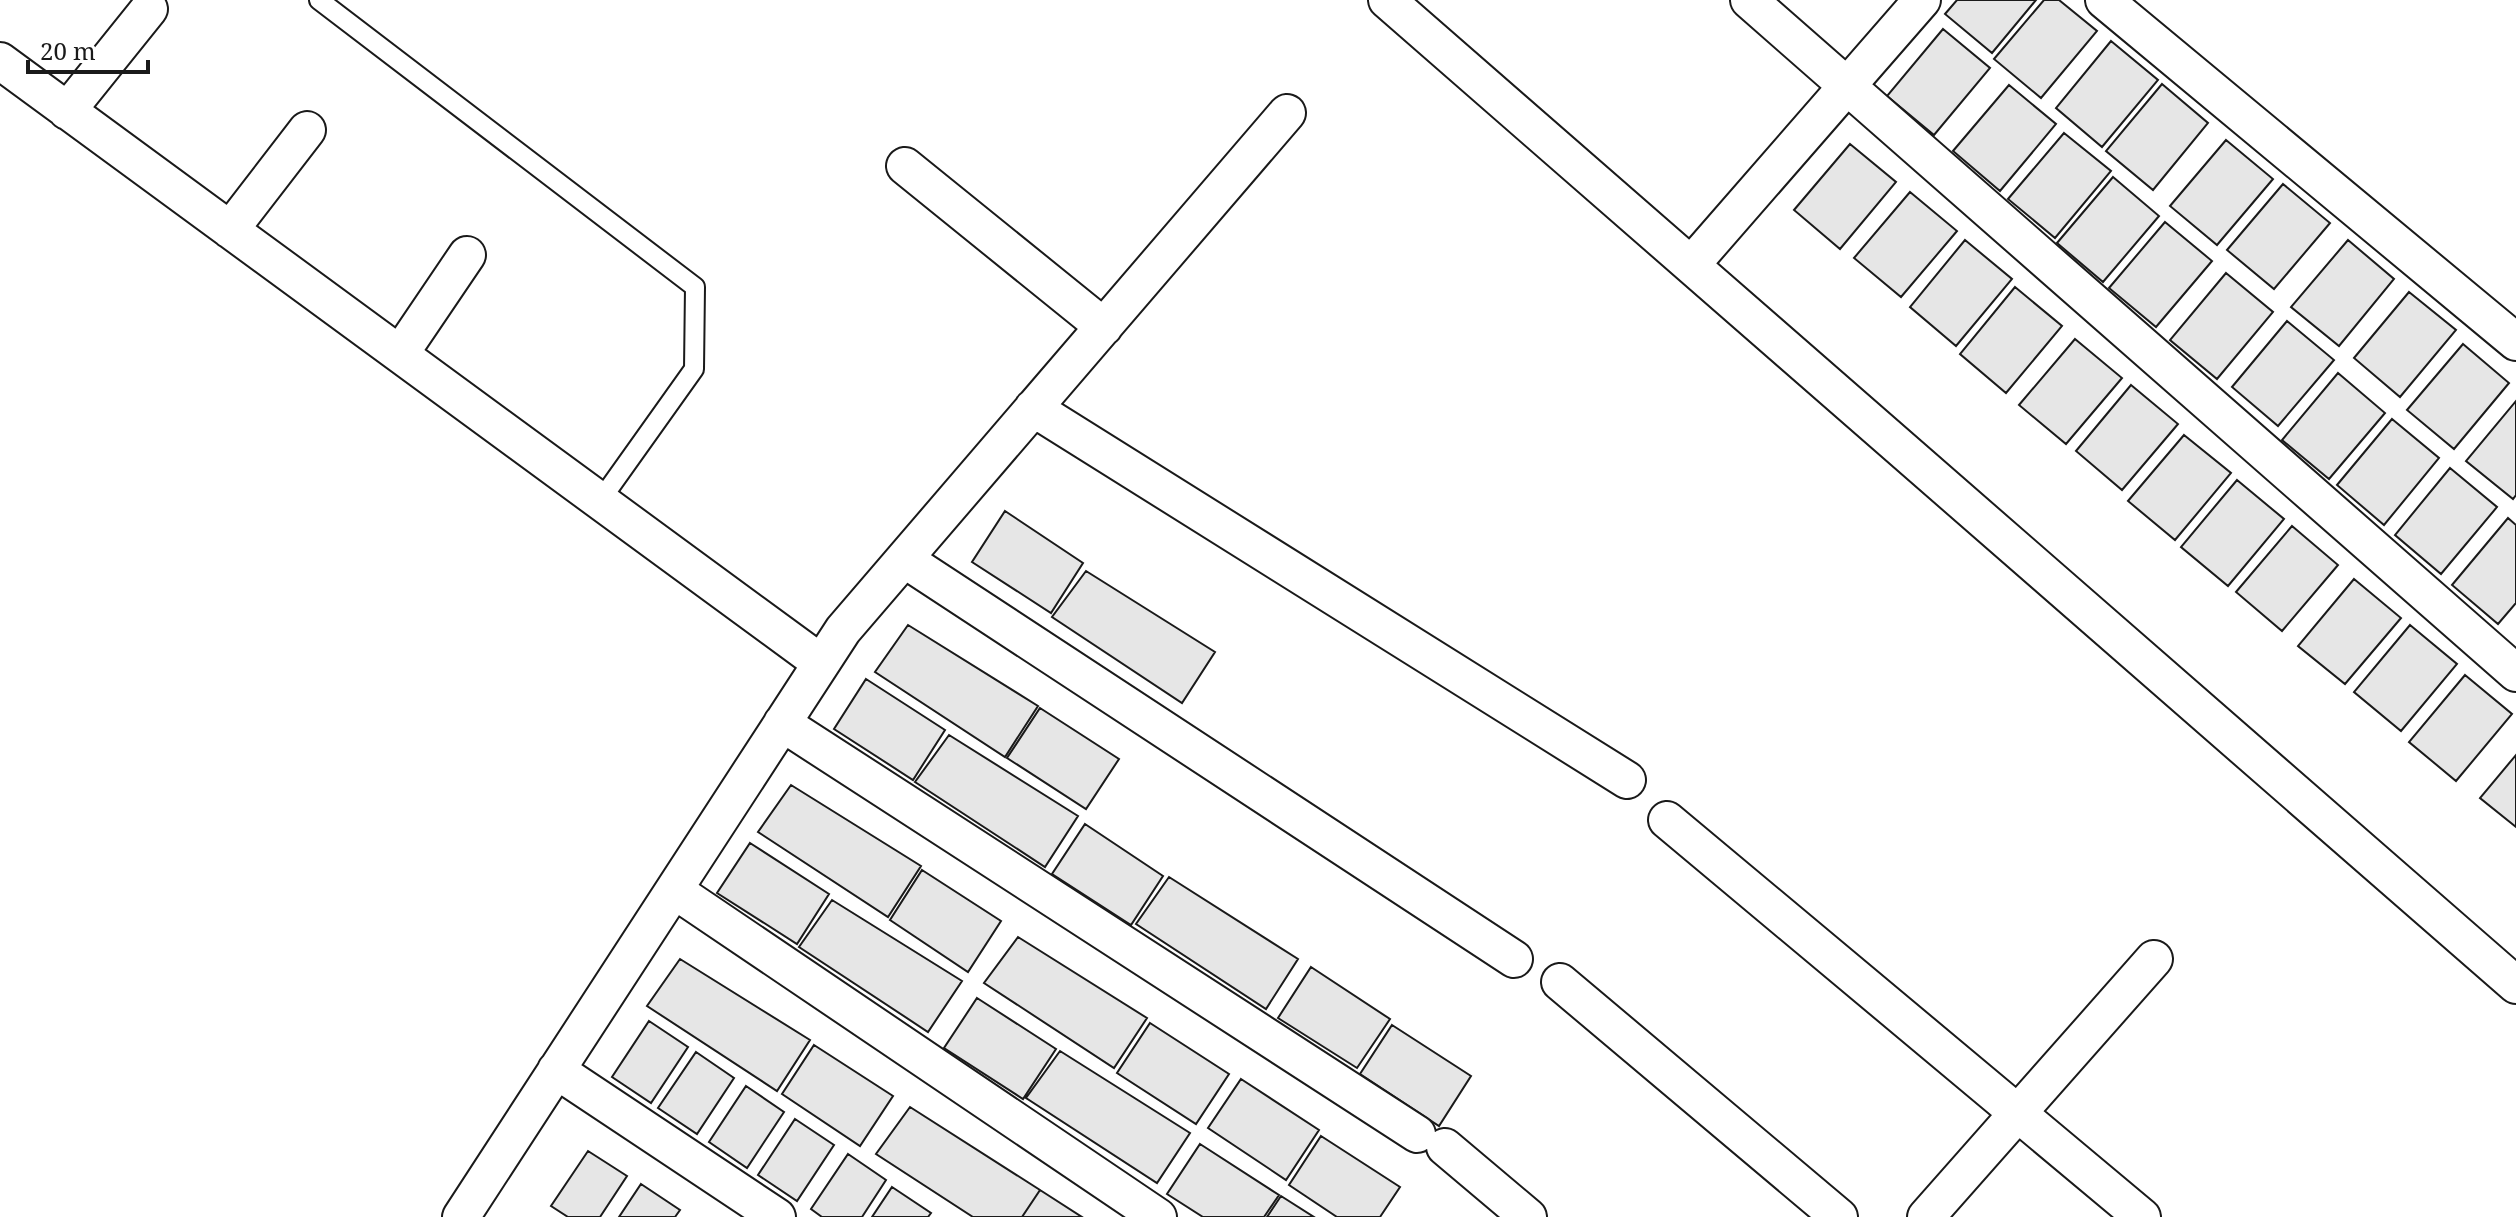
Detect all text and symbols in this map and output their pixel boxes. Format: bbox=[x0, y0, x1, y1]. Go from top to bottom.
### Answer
scale bar bbox=[28, 24, 148, 74]
text: 20 m bbox=[40, 34, 96, 67]

